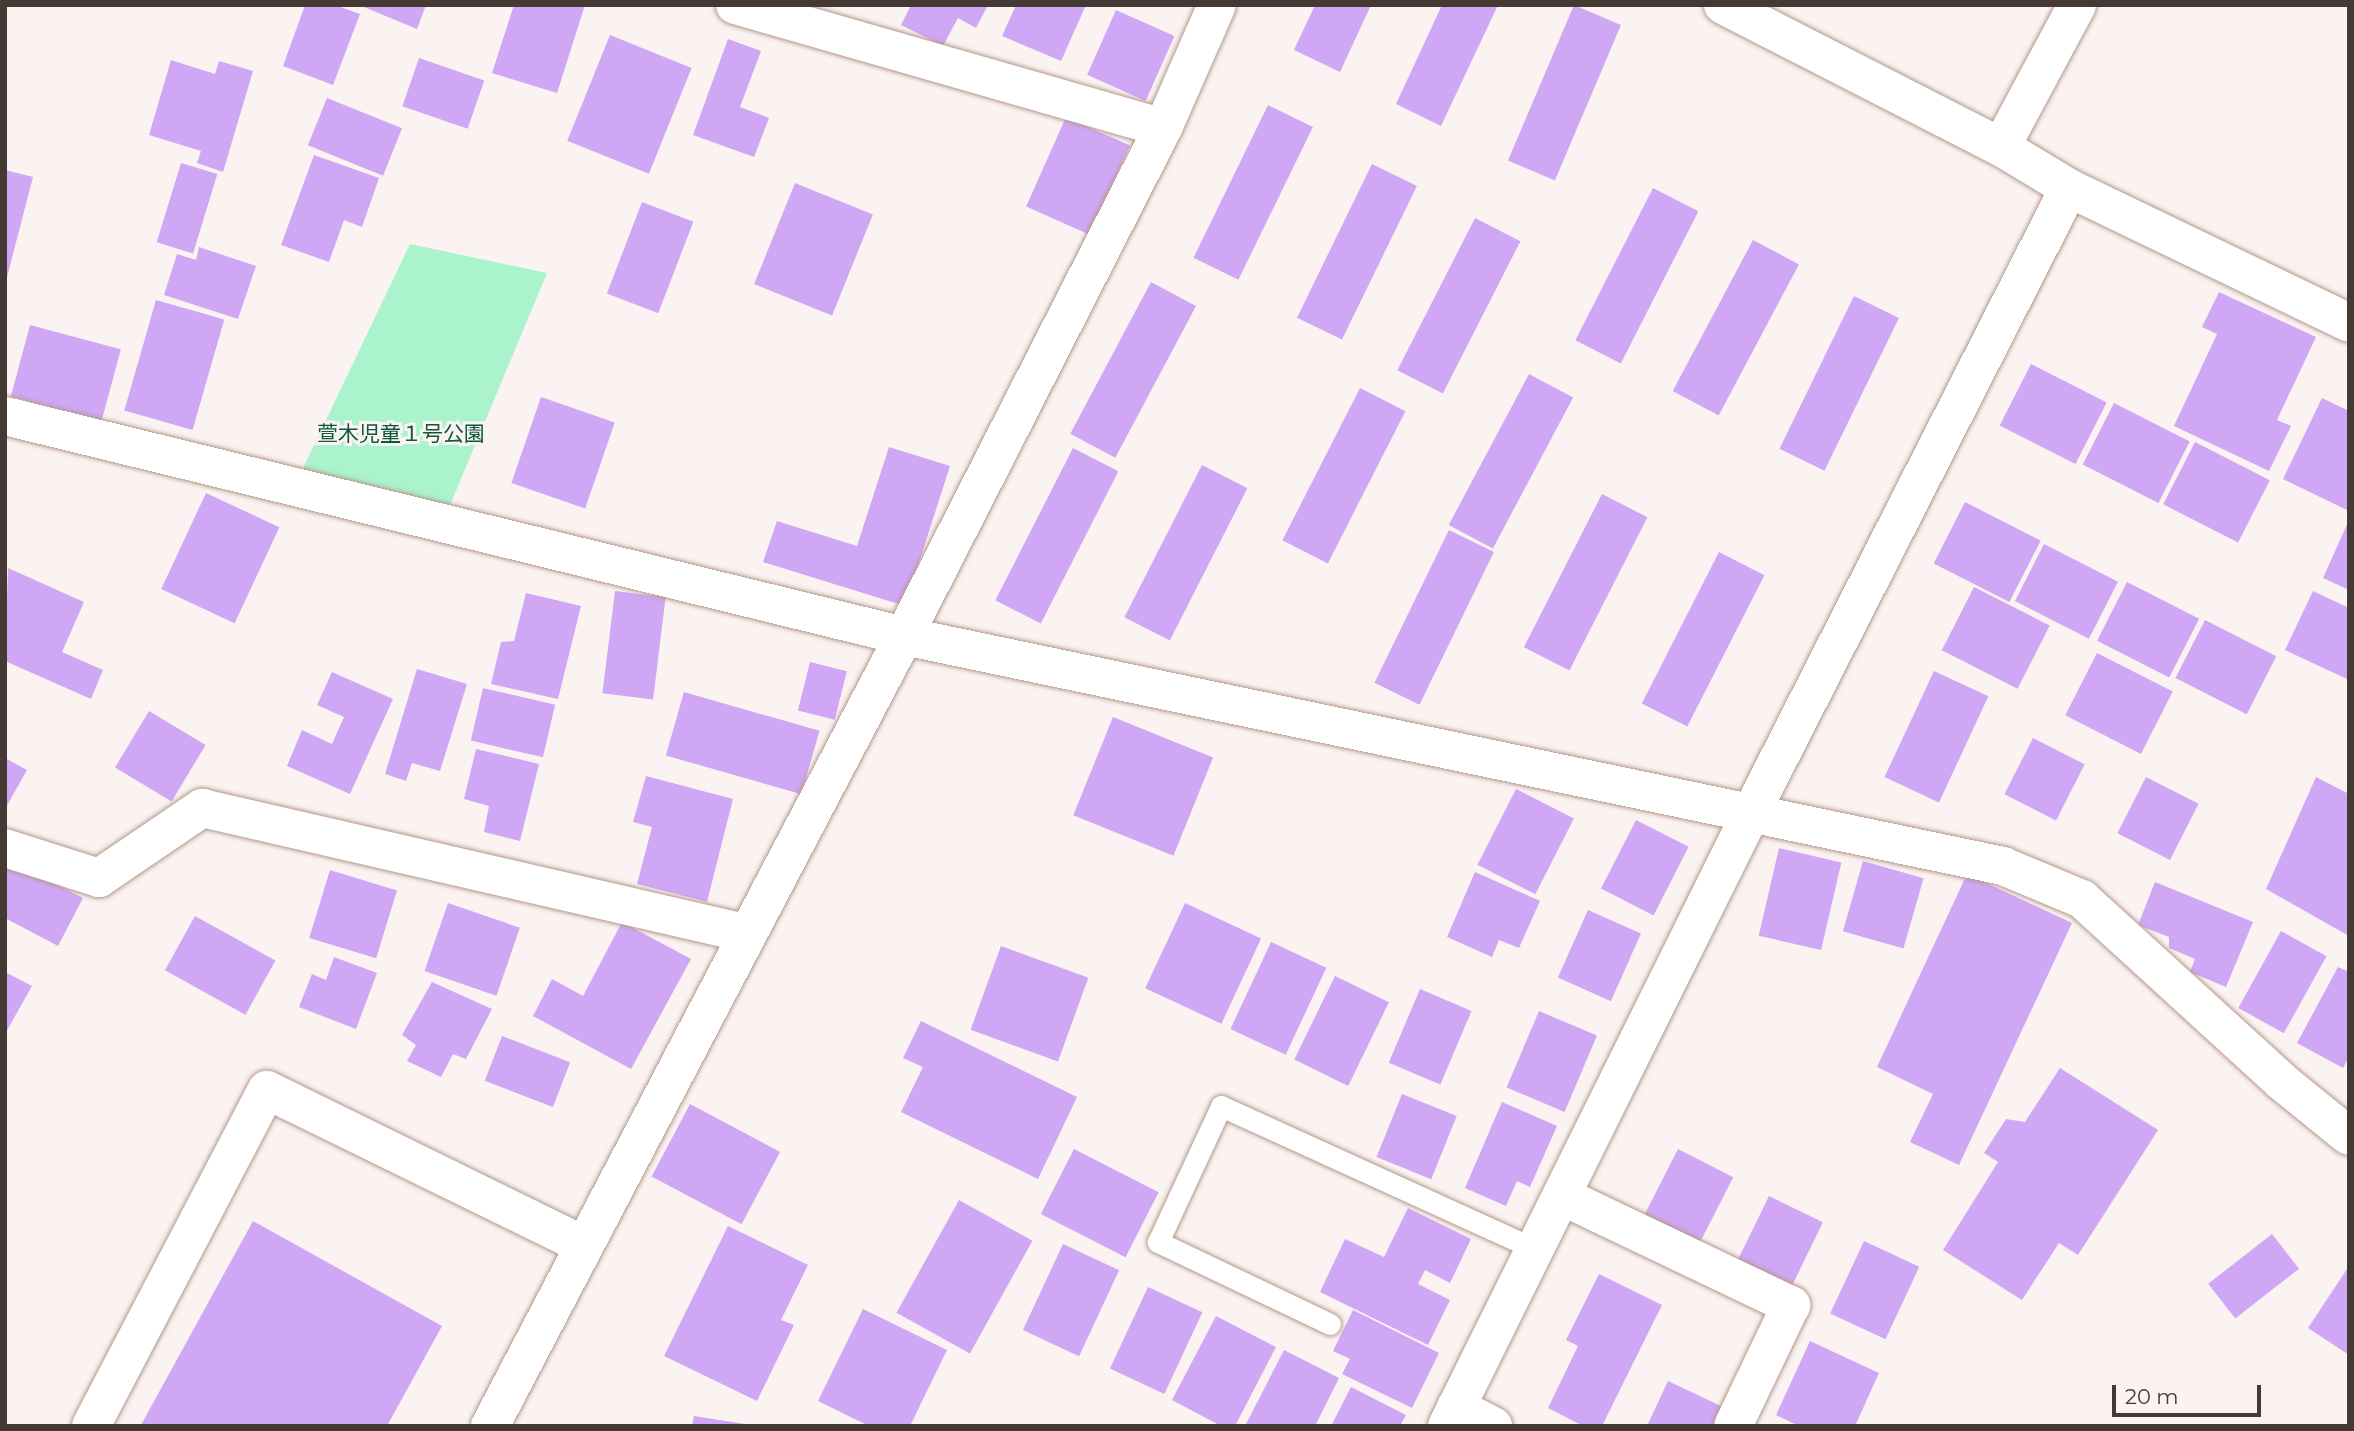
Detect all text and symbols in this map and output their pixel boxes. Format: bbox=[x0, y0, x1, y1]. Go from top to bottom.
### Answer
park label: 萱木児童１号公園 bbox=[317, 421, 485, 447]
scale bar bbox=[2116, 1372, 2265, 1416]
text: 20 m bbox=[2125, 1384, 2179, 1409]

